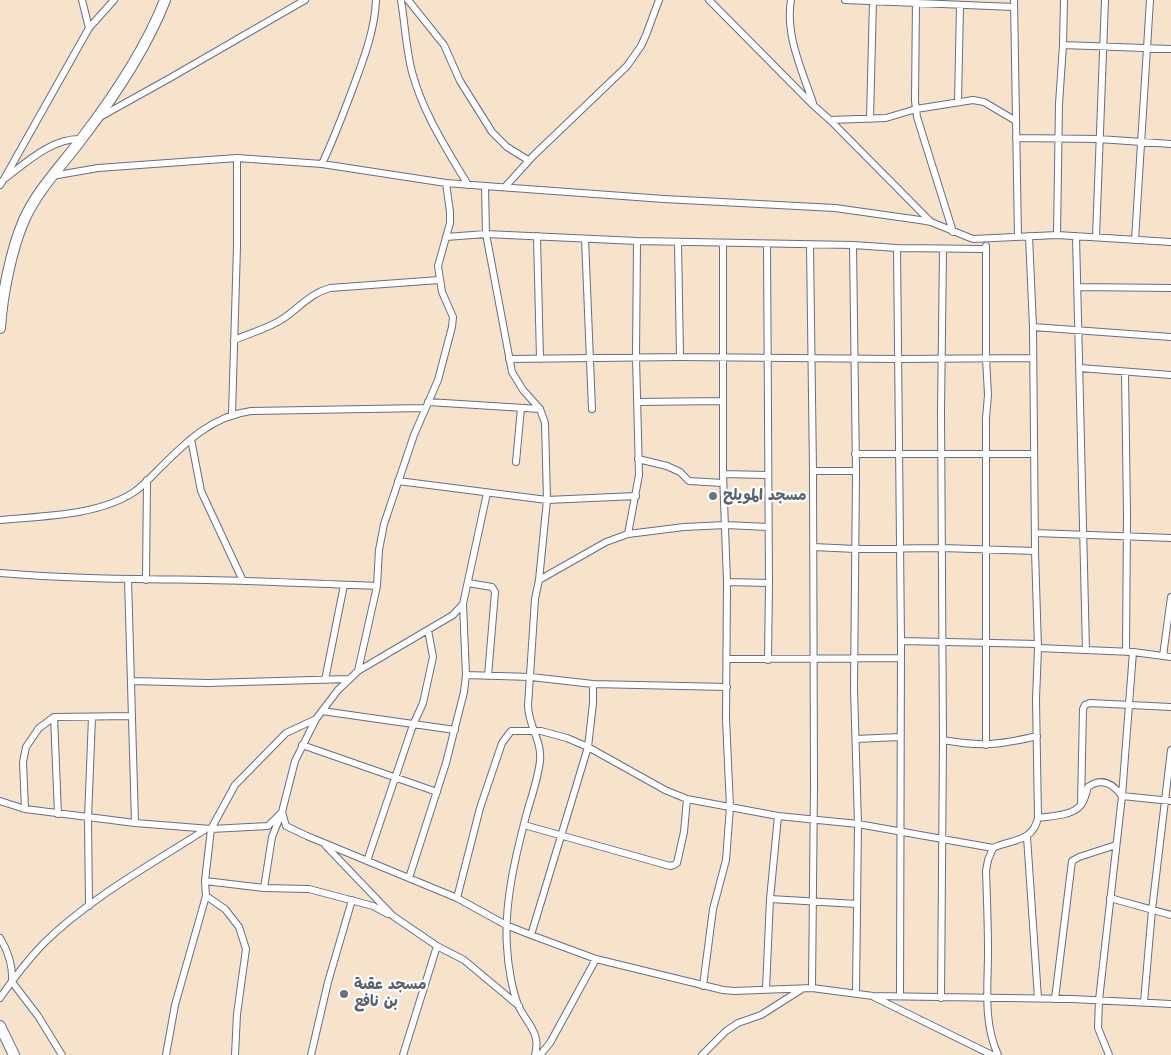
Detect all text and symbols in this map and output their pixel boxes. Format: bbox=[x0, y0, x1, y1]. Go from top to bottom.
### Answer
place label: مسجد المويلح bbox=[723, 487, 807, 505]
marker: مسجد المويلح bbox=[707, 490, 719, 502]
place label: مسجد عقبة بن نافع bbox=[354, 976, 426, 1011]
marker: مسجد عقبة بن نافع bbox=[338, 988, 350, 1000]

